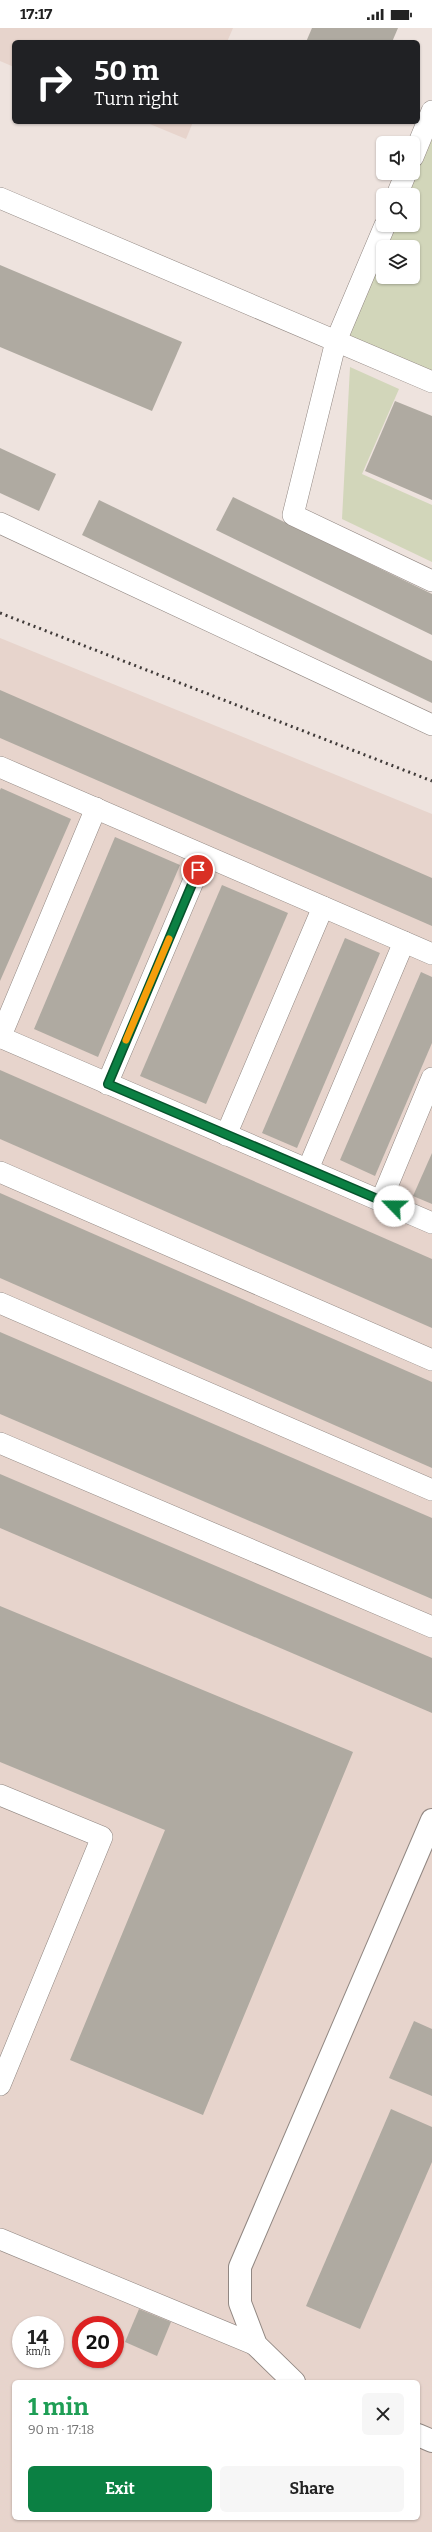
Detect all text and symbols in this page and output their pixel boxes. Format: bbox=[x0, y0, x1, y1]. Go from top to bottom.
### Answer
text: 17:17 bbox=[20, 5, 52, 23]
text: 50 m bbox=[94, 54, 159, 87]
icon: right bbox=[28, 56, 80, 108]
text: Turn right bbox=[94, 88, 179, 110]
map controls bbox=[376, 136, 420, 284]
button: sound bbox=[376, 136, 420, 180]
button: search bbox=[376, 188, 420, 232]
button: layers bbox=[376, 240, 420, 284]
pin bbox=[181, 853, 215, 887]
icon: arrive bbox=[187, 859, 209, 881]
position arrow bbox=[373, 1185, 415, 1227]
speed limit sign: 20 bbox=[72, 2316, 124, 2368]
text: 14 bbox=[28, 2325, 48, 2349]
text: km/h bbox=[26, 2346, 50, 2358]
text: 1 min bbox=[28, 2393, 89, 2421]
button: close bbox=[362, 2393, 404, 2435]
text: 90 m · 17:18 bbox=[28, 2422, 94, 2437]
button: Exit bbox=[28, 2466, 212, 2512]
button: Share bbox=[220, 2466, 404, 2512]

